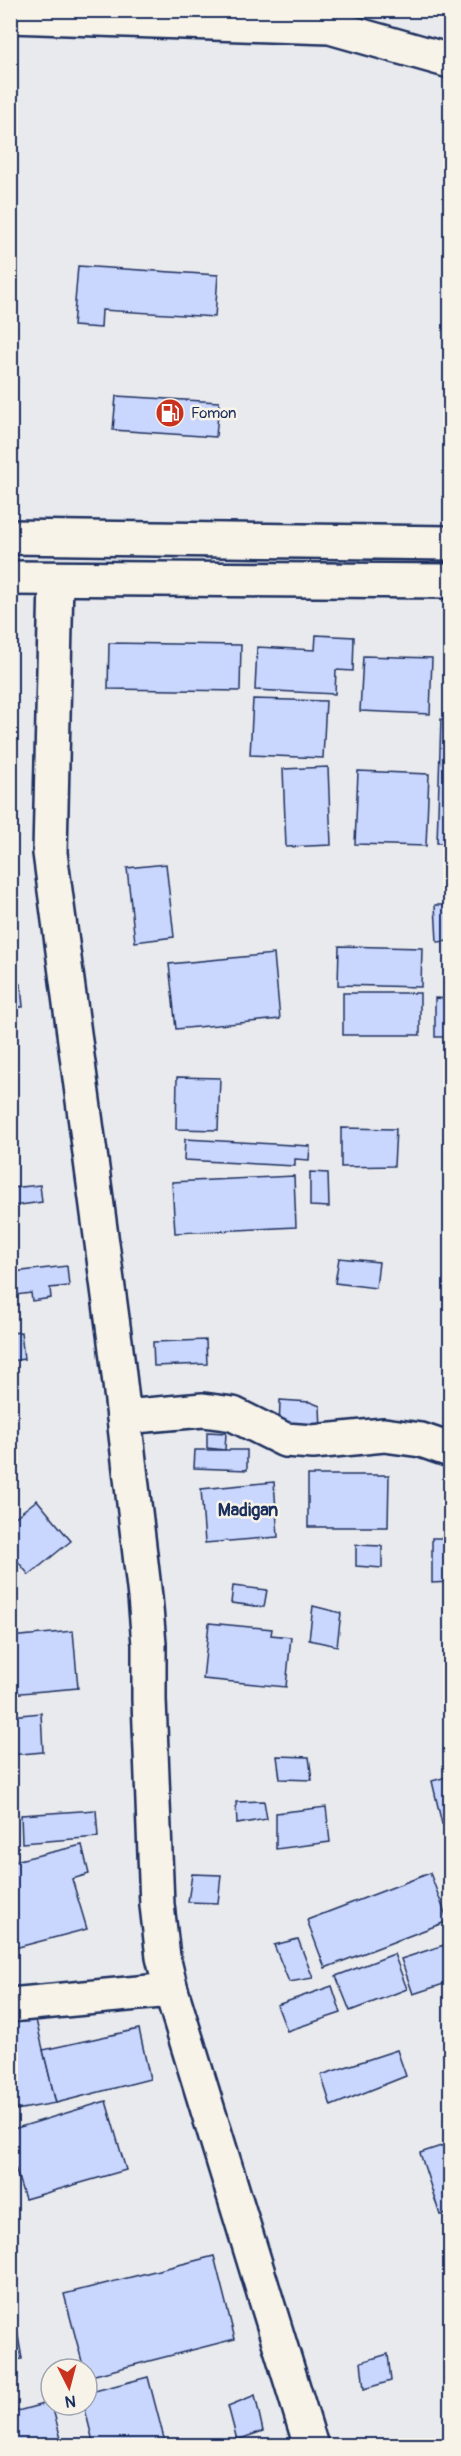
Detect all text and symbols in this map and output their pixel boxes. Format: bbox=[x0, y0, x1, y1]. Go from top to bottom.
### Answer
fuel station icon: Fomon bbox=[154, 397, 186, 429]
place label: Fomon bbox=[191, 404, 237, 423]
district label: Madigan bbox=[218, 1499, 278, 1522]
north arrow bbox=[39, 2357, 99, 2417]
text: N bbox=[64, 2390, 77, 2411]

